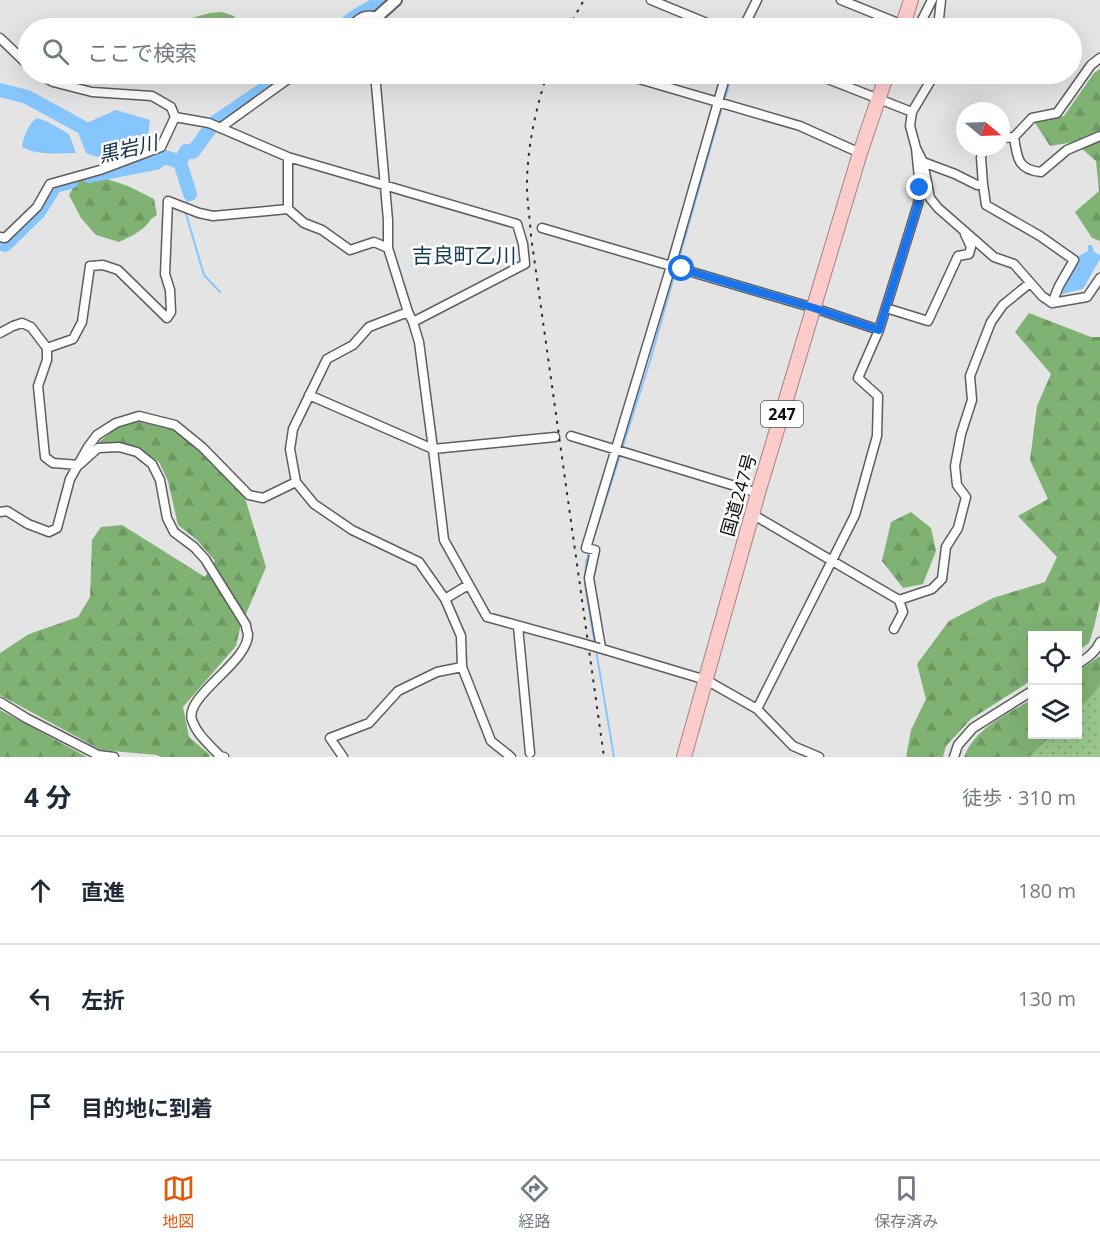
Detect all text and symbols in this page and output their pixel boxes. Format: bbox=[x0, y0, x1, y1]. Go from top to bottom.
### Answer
search box bbox=[18, 18, 1082, 84]
icon: search bbox=[39, 35, 72, 68]
text: ここで検索 bbox=[87, 37, 197, 67]
north arrow bbox=[956, 102, 1010, 156]
water label: 黒岩川 bbox=[96, 128, 162, 168]
route end bbox=[906, 174, 932, 200]
district label: 吉良町乙川 bbox=[412, 241, 517, 269]
route start bbox=[668, 255, 694, 281]
road number: 247 bbox=[761, 401, 803, 427]
street label: 国道247号 bbox=[715, 451, 761, 539]
map controls bbox=[1028, 631, 1082, 739]
button: locate bbox=[1028, 631, 1082, 685]
button: layers bbox=[1028, 685, 1082, 739]
text: 4 分 bbox=[24, 779, 72, 815]
text: 徒歩 · 310 m bbox=[962, 784, 1076, 811]
icon: ahead bbox=[24, 874, 57, 907]
text: 直進 bbox=[81, 876, 125, 906]
text: 180 m bbox=[1018, 877, 1076, 904]
icon: left bbox=[24, 982, 57, 1015]
text: 左折 bbox=[81, 984, 125, 1014]
text: 130 m bbox=[1018, 985, 1076, 1012]
icon: arrive bbox=[24, 1090, 57, 1123]
text: 目的地に到着 bbox=[81, 1092, 213, 1122]
tab: 地図 bbox=[162, 1172, 195, 1232]
tab: 経路 bbox=[518, 1172, 551, 1232]
tab: 保存済み bbox=[874, 1172, 938, 1232]

